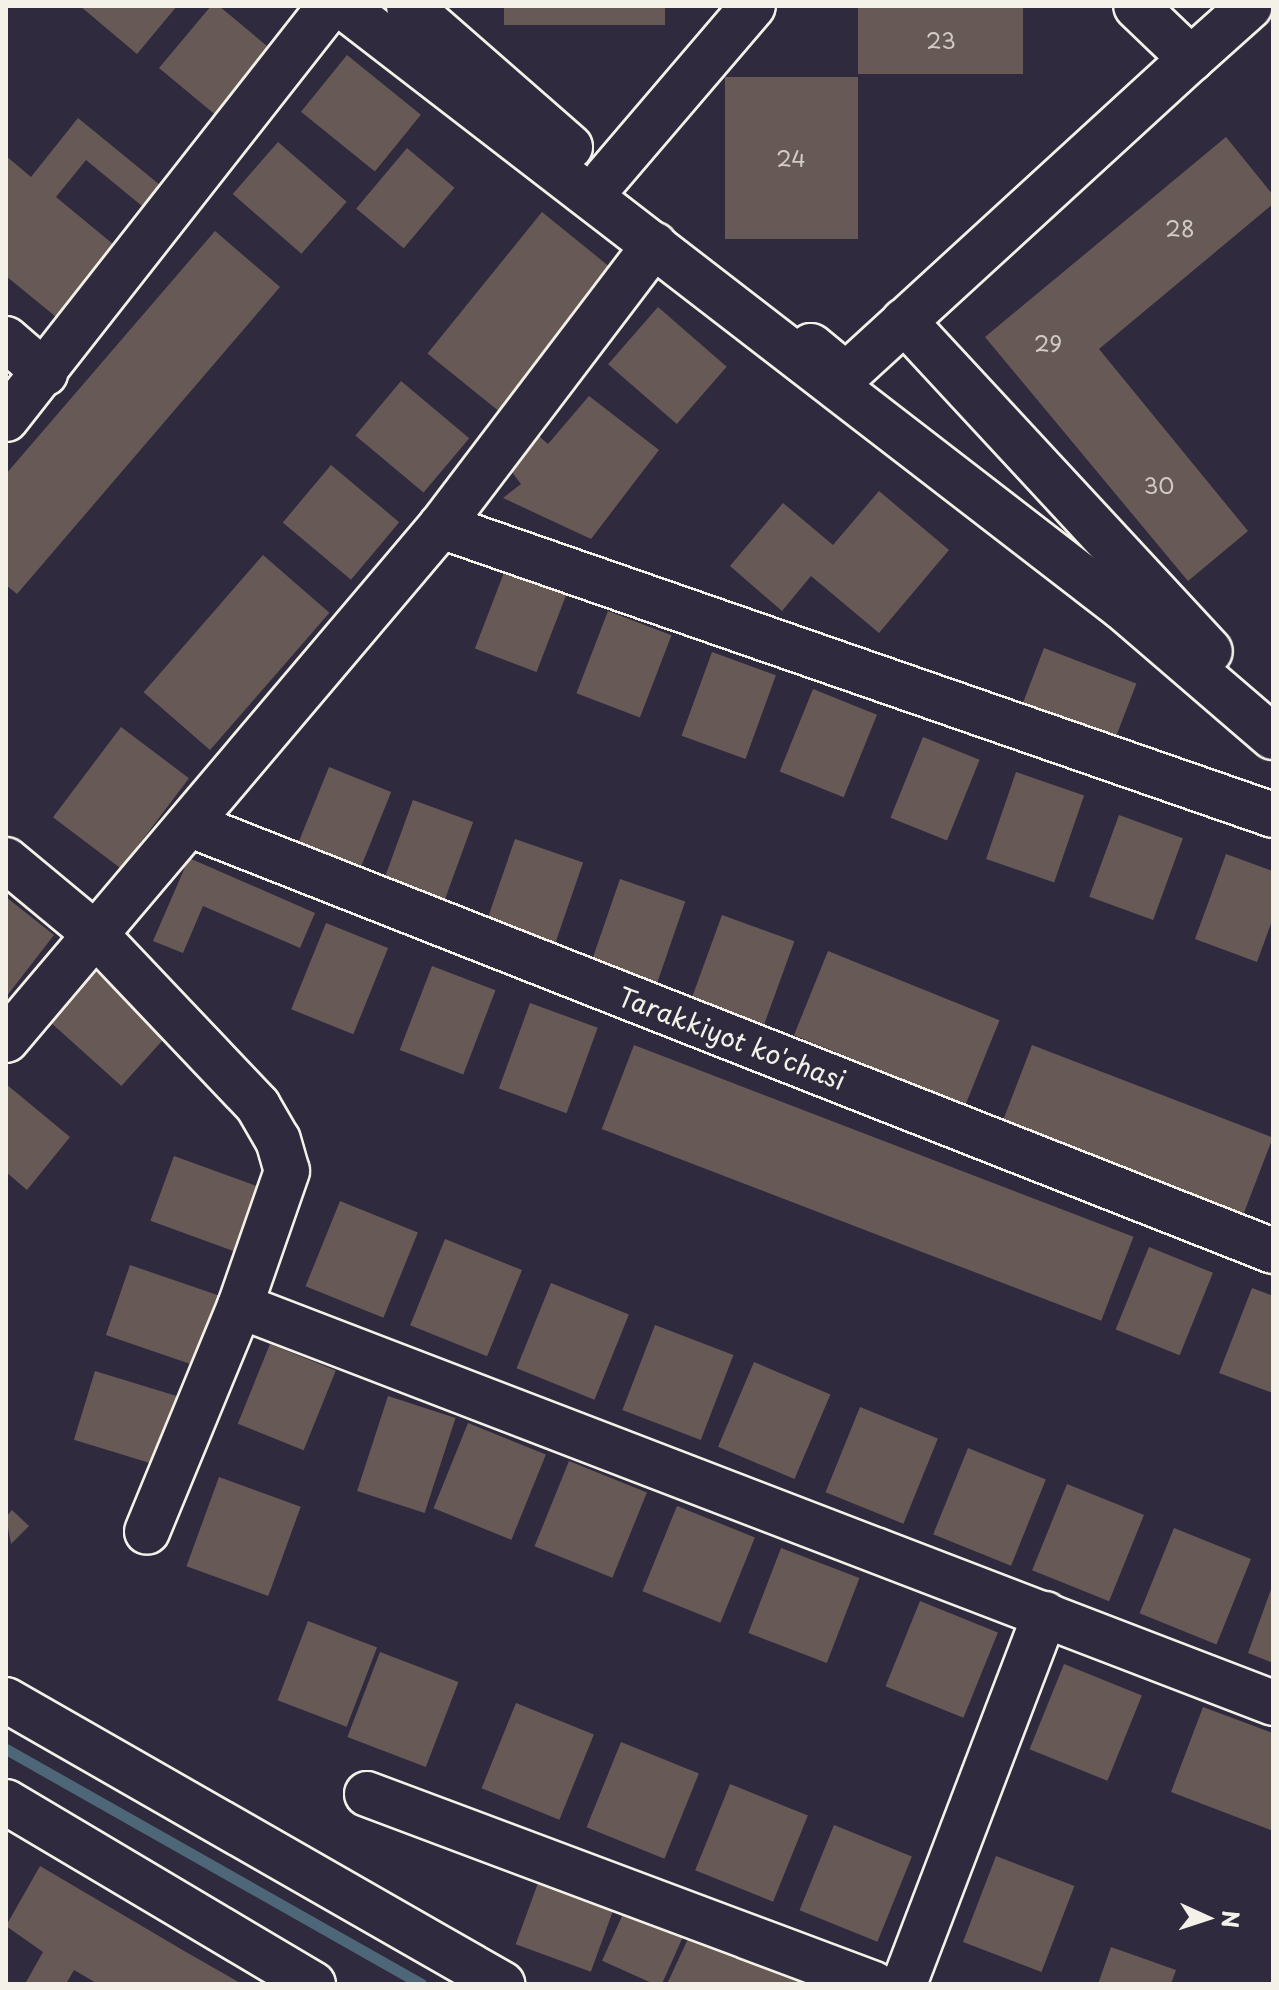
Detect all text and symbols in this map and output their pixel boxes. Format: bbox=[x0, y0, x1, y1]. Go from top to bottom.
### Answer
house number: 23 bbox=[926, 27, 956, 53]
house number: 24 bbox=[776, 145, 806, 171]
house number: 28 bbox=[1165, 215, 1195, 241]
house number: 29 bbox=[1034, 330, 1062, 356]
house number: 30 bbox=[1144, 472, 1174, 498]
street label: Tarakkiyot ko'chasi bbox=[613, 980, 851, 1096]
north arrow bbox=[1167, 1878, 1247, 1958]
text: N bbox=[1215, 1910, 1248, 1929]

